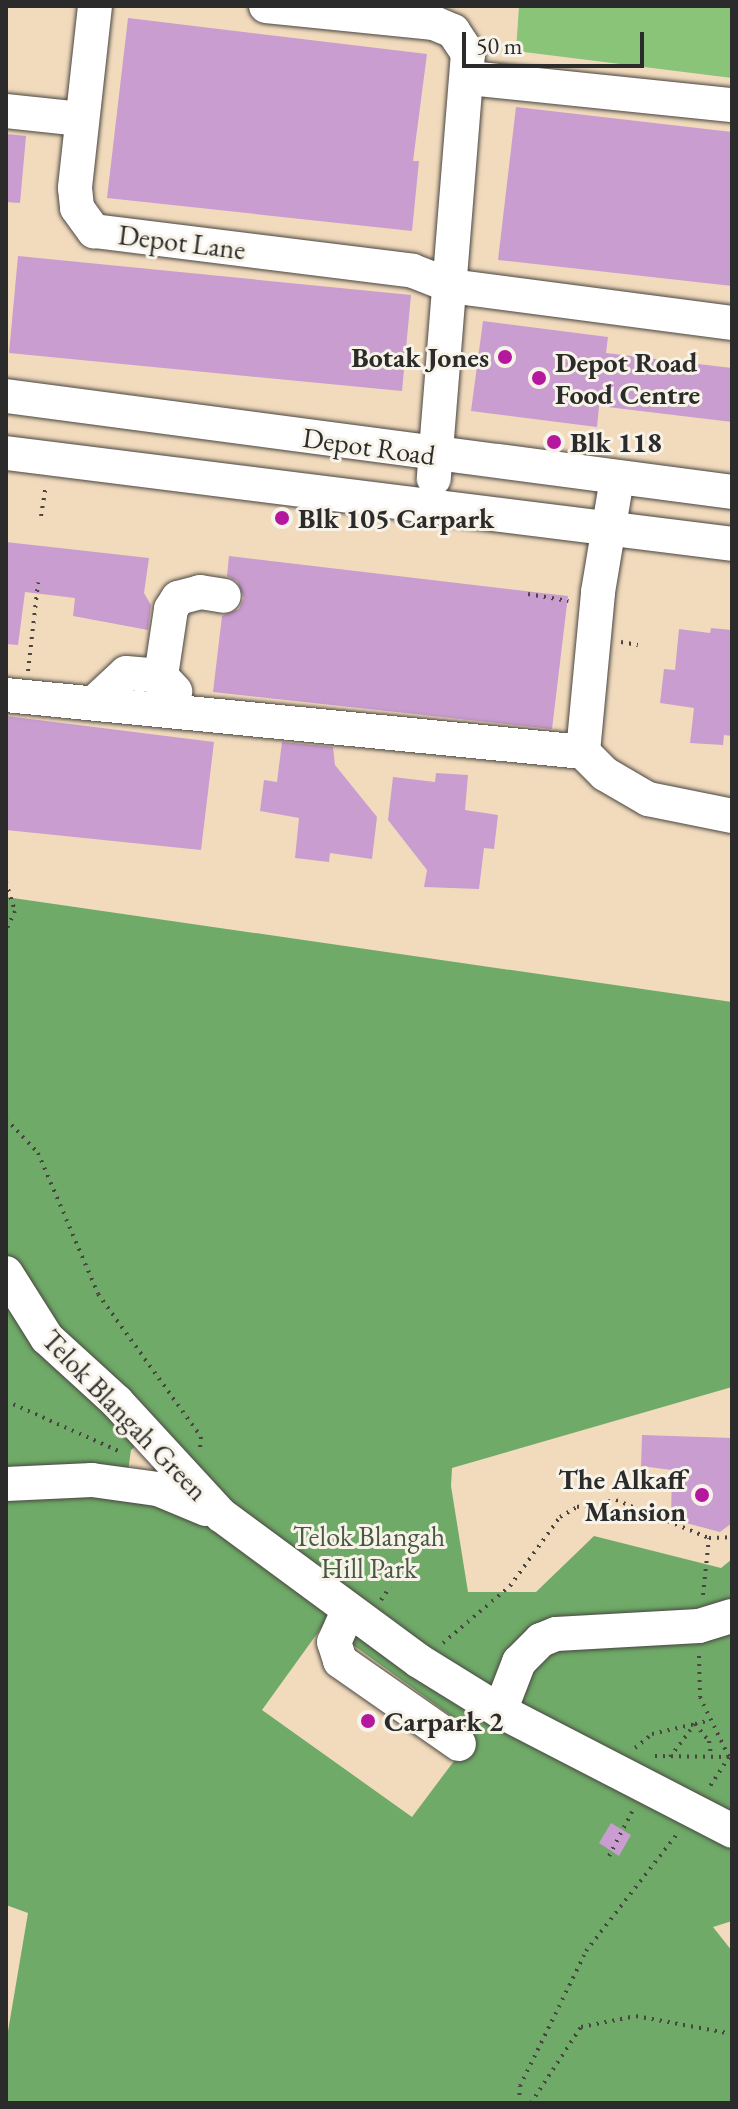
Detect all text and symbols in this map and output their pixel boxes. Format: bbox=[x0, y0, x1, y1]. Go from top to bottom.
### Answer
scale bar bbox=[466, 16, 648, 66]
text: 50 m bbox=[476, 30, 523, 61]
street label: Depot Lane bbox=[116, 218, 248, 266]
place label: Botak Jones bbox=[351, 340, 489, 374]
place label: Depot Road Food Centre bbox=[555, 345, 700, 411]
marker: Botak Jones bbox=[496, 348, 514, 366]
marker: Depot Road Food Centre bbox=[530, 369, 548, 387]
street label: Depot Road bbox=[301, 420, 437, 472]
place label: Blk 118 bbox=[570, 425, 662, 459]
marker: Blk 118 bbox=[545, 433, 563, 451]
place label: Blk 105 Carpark bbox=[298, 501, 494, 535]
marker: Blk 105 Carpark bbox=[273, 509, 291, 527]
street label: Telok Blangah Green bbox=[35, 1323, 215, 1507]
place label: The Alkaff Mansion bbox=[558, 1462, 686, 1528]
marker: The Alkaff Mansion bbox=[693, 1486, 711, 1504]
park label: Telok Blangah Hill Park bbox=[293, 1519, 445, 1585]
place label: Carpark 2 bbox=[384, 1704, 503, 1738]
marker: Carpark 2 bbox=[359, 1712, 377, 1730]

